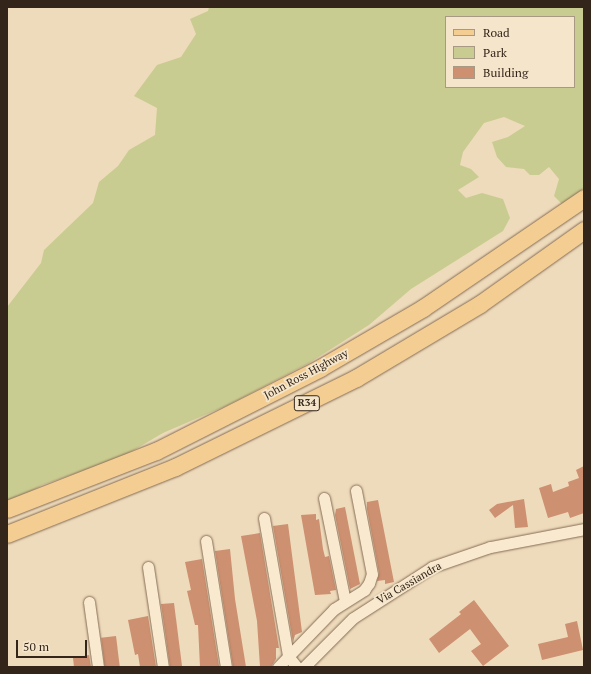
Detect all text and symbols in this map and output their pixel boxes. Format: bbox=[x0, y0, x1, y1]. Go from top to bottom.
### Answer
legend bbox=[445, 16, 575, 88]
text: Road bbox=[483, 25, 510, 40]
text: Park bbox=[483, 45, 507, 60]
text: Building bbox=[483, 65, 528, 80]
street label: John Ross Highway bbox=[262, 346, 350, 402]
road number: R34 bbox=[293, 395, 321, 411]
street label: Via Cassiandra bbox=[374, 559, 444, 607]
scale bar bbox=[18, 632, 89, 658]
text: 50 m bbox=[23, 639, 49, 654]

